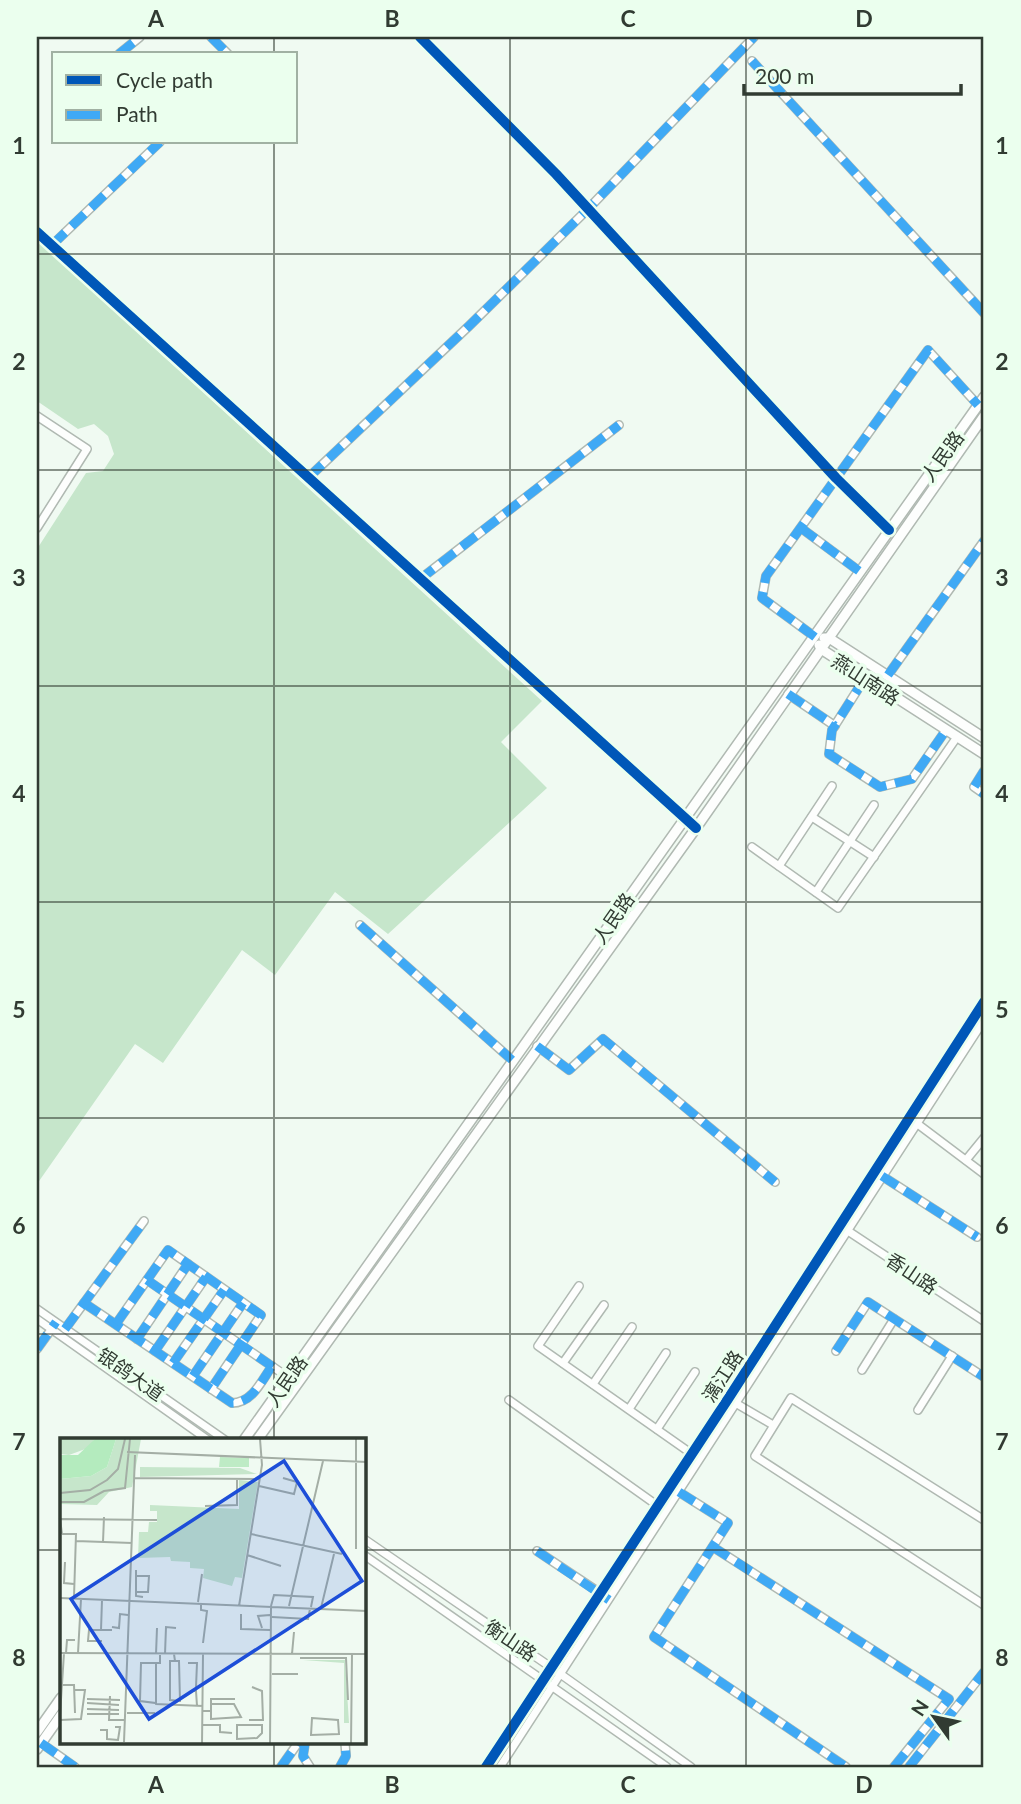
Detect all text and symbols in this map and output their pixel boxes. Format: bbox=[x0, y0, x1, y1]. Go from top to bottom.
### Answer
text: A bbox=[147, 4, 165, 32]
text: B bbox=[384, 4, 400, 32]
text: C bbox=[620, 4, 636, 32]
text: D bbox=[855, 4, 873, 32]
legend bbox=[52, 52, 298, 144]
scale bar bbox=[744, 52, 962, 96]
text: 200 m bbox=[755, 63, 814, 88]
text: Cycle path bbox=[116, 67, 213, 92]
text: Path bbox=[116, 101, 158, 126]
text: 1 bbox=[12, 131, 26, 159]
text: 1 bbox=[995, 131, 1009, 159]
text: 2 bbox=[12, 347, 26, 375]
text: 2 bbox=[995, 347, 1009, 375]
street label: 人民路 bbox=[916, 426, 968, 486]
text: 3 bbox=[12, 563, 26, 591]
text: 3 bbox=[995, 563, 1009, 591]
street label: 燕山南路 bbox=[828, 649, 904, 709]
text: 4 bbox=[12, 779, 26, 807]
text: 4 bbox=[995, 779, 1009, 807]
street label: 人民路 bbox=[587, 888, 639, 948]
text: 5 bbox=[12, 995, 26, 1023]
text: 5 bbox=[995, 995, 1009, 1023]
text: 6 bbox=[12, 1211, 26, 1239]
text: 6 bbox=[995, 1211, 1009, 1239]
street label: 香山路 bbox=[882, 1248, 942, 1298]
street label: 银鸽大道 bbox=[93, 1343, 169, 1405]
street label: 漓江路 bbox=[697, 1346, 747, 1406]
street label: 人民路 bbox=[260, 1351, 312, 1411]
text: 7 bbox=[12, 1427, 26, 1455]
text: 7 bbox=[995, 1427, 1009, 1455]
inset map bbox=[60, 1438, 366, 1744]
street label: 衡山路 bbox=[481, 1615, 541, 1665]
text: 8 bbox=[12, 1643, 26, 1671]
text: 8 bbox=[995, 1643, 1009, 1671]
north arrow bbox=[898, 1682, 968, 1752]
text: N bbox=[906, 1695, 933, 1720]
text: A bbox=[147, 1770, 165, 1798]
text: B bbox=[384, 1770, 400, 1798]
text: C bbox=[620, 1770, 636, 1798]
text: D bbox=[855, 1770, 873, 1798]

